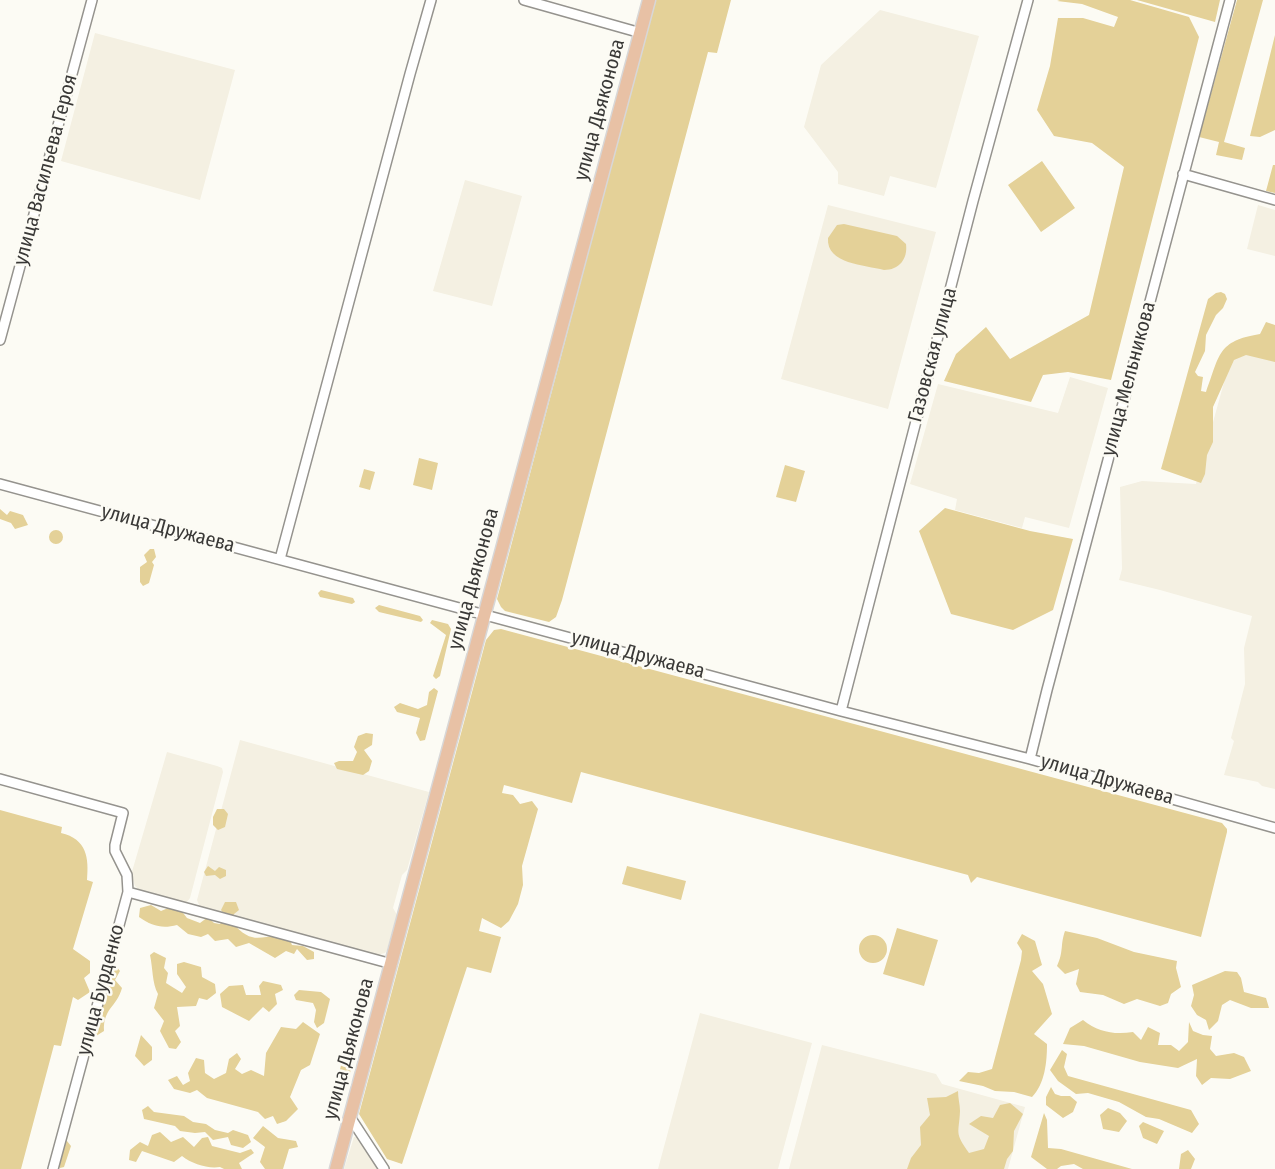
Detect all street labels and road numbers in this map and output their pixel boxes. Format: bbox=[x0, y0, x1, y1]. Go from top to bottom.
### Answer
street label: улица Дьяконова bbox=[570, 37, 630, 183]
street label: улица Васильева Героя bbox=[9, 72, 83, 268]
street label: Газовская улица bbox=[903, 285, 963, 425]
street label: улица Мельникова bbox=[1097, 299, 1161, 459]
street label: улица Дружаева bbox=[99, 500, 237, 558]
street label: улица Дьяконова bbox=[444, 506, 504, 652]
street label: улица Дружаева bbox=[569, 626, 707, 684]
street label: улица Дружаева bbox=[1038, 750, 1176, 810]
street label: улица Бурденко bbox=[72, 922, 130, 1058]
street label: улица Дьяконова bbox=[319, 976, 379, 1122]

